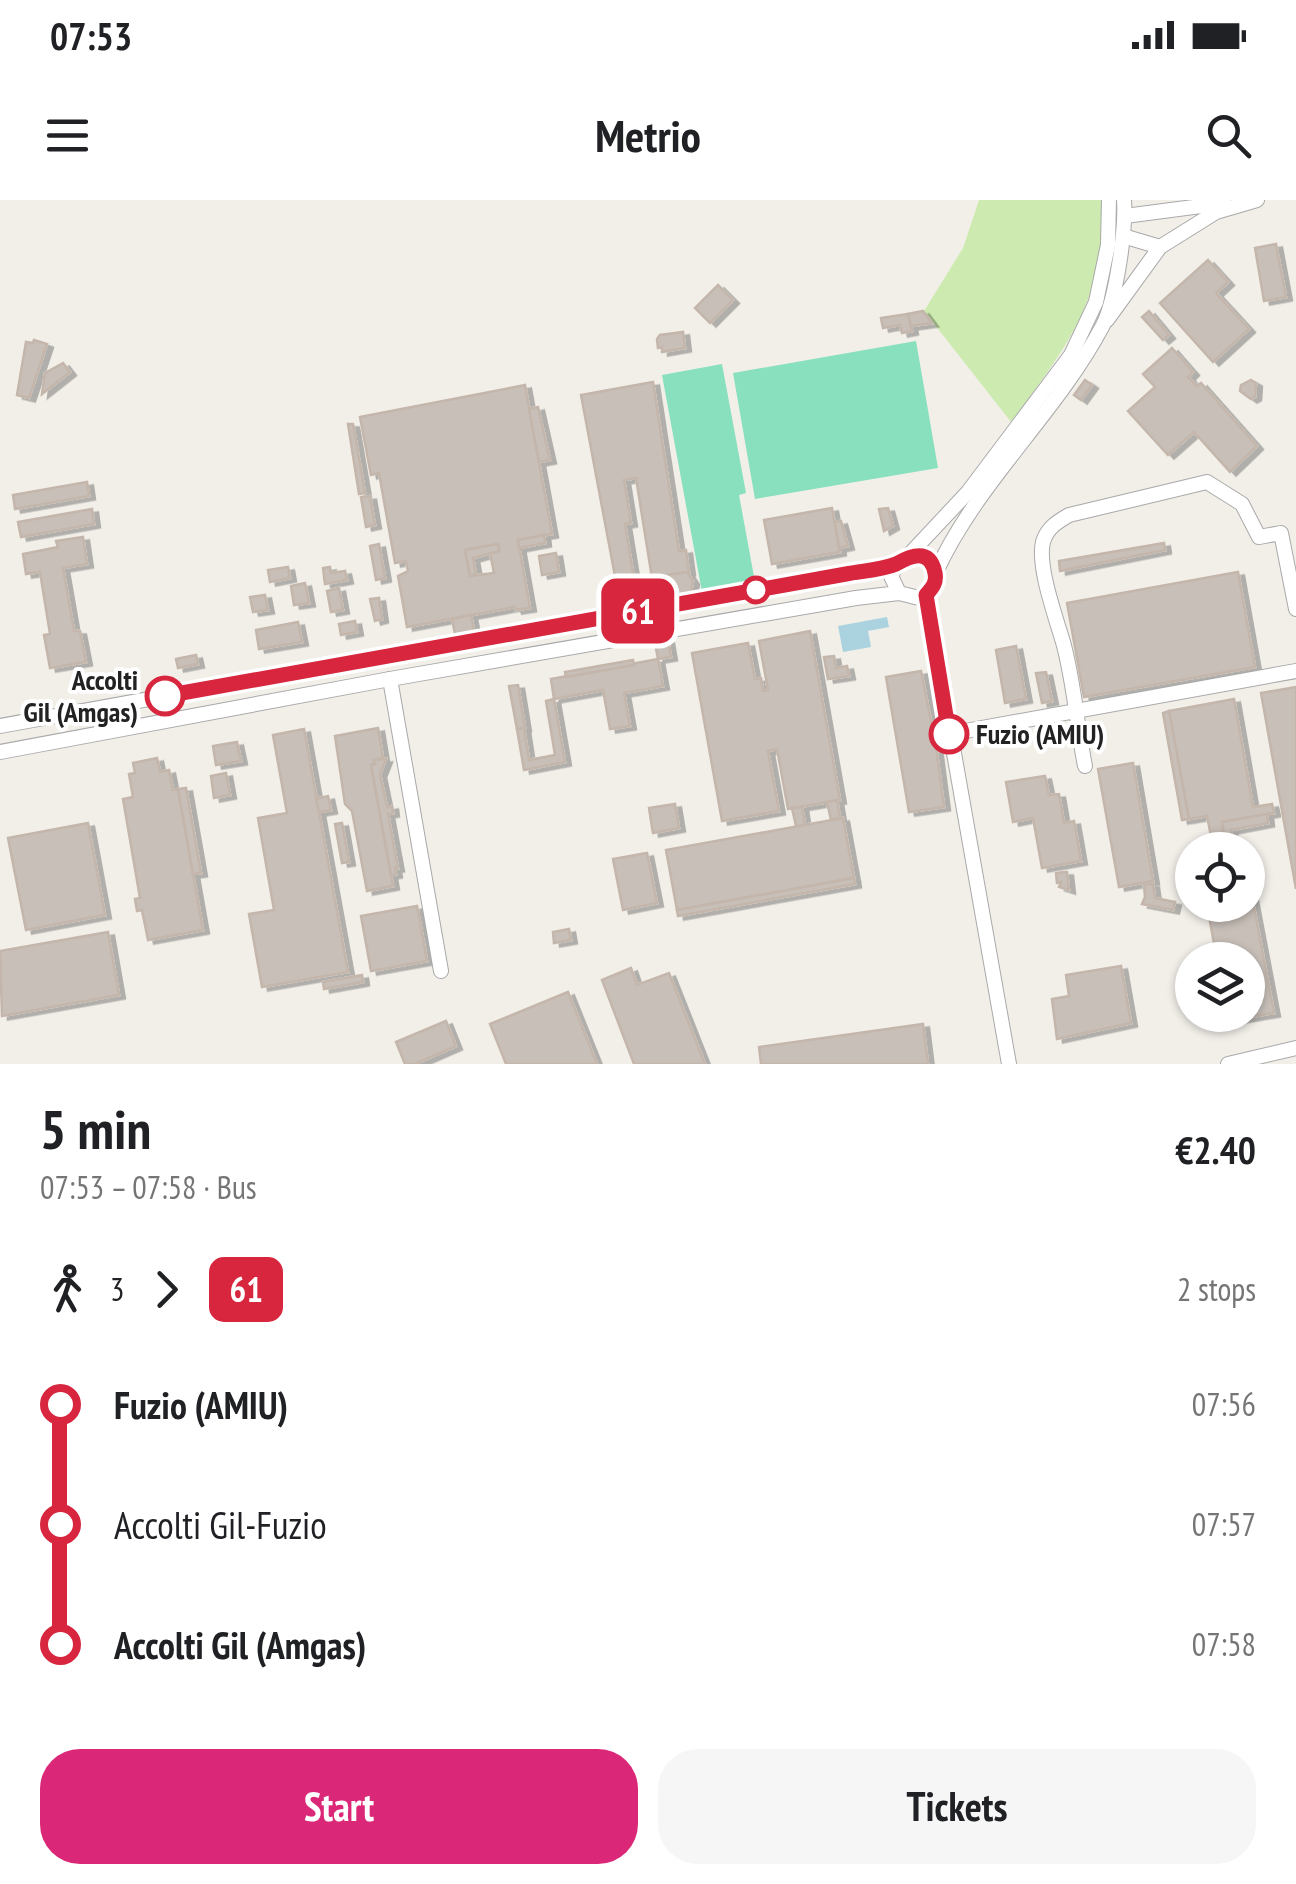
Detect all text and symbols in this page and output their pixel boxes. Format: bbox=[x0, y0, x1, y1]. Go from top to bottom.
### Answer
text: 07:53 bbox=[50, 11, 132, 60]
text: Metrio bbox=[595, 106, 701, 164]
icon: menu bbox=[40, 108, 95, 163]
icon: search bbox=[1201, 108, 1256, 163]
unlabelled marker bbox=[743, 577, 769, 603]
line badge: 61 bbox=[593, 578, 683, 644]
text: 61 bbox=[621, 588, 655, 634]
place label: Accolti Gil (Amgas) bbox=[24, 661, 138, 730]
marker: Accolti Gil (Amgas) bbox=[146, 677, 184, 715]
marker: Fuzio (AMIU) bbox=[930, 715, 968, 753]
place label: Fuzio (AMIU) bbox=[976, 715, 1104, 752]
map controls bbox=[1175, 832, 1265, 1032]
button: locate bbox=[1175, 832, 1265, 922]
button: layers bbox=[1175, 942, 1265, 1032]
text: 5 min bbox=[40, 1093, 151, 1164]
text: €2.40 bbox=[1175, 1125, 1256, 1174]
text: 07:53 – 07:58 · Bus bbox=[40, 1166, 257, 1208]
icon: walk bbox=[40, 1262, 95, 1317]
icon: forward bbox=[139, 1262, 194, 1317]
text: 61 bbox=[229, 1266, 263, 1312]
text: 3 bbox=[110, 1268, 124, 1310]
text: 2 stops bbox=[1177, 1268, 1256, 1310]
text: Fuzio (AMIU) bbox=[114, 1380, 288, 1429]
text: 07:56 bbox=[1192, 1383, 1256, 1425]
text: Accolti Gil-Fuzio bbox=[114, 1500, 327, 1549]
text: 07:57 bbox=[1192, 1503, 1256, 1545]
text: Accolti Gil (Amgas) bbox=[114, 1620, 366, 1669]
text: 07:58 bbox=[1192, 1623, 1256, 1665]
button: Start bbox=[40, 1749, 638, 1864]
button: Tickets bbox=[658, 1749, 1256, 1864]

